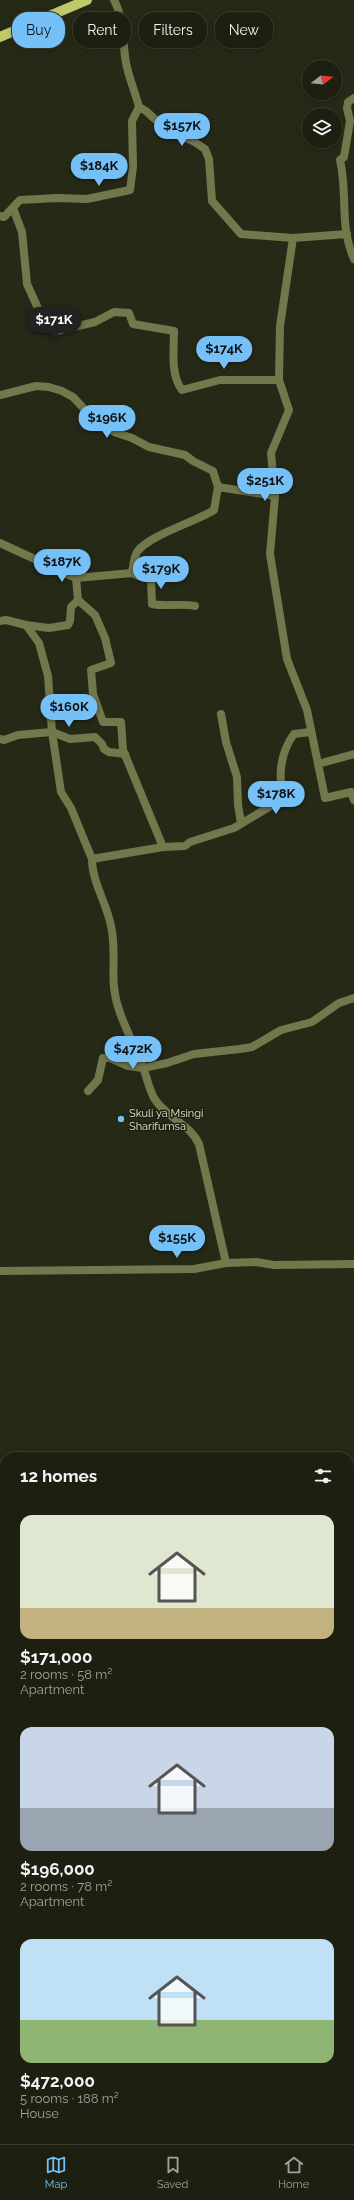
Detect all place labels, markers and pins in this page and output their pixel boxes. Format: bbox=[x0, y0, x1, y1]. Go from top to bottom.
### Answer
pin: $157K bbox=[154, 113, 210, 147]
pin: $184K bbox=[71, 153, 127, 187]
pin: $171K bbox=[26, 307, 82, 341]
pin: $174K bbox=[196, 336, 252, 370]
pin: $196K bbox=[79, 405, 135, 439]
pin: $251K bbox=[237, 468, 293, 502]
pin: $187K bbox=[34, 549, 90, 583]
pin: $179K bbox=[133, 556, 189, 590]
pin: $160K bbox=[41, 694, 97, 728]
pin: $178K bbox=[248, 781, 304, 815]
pin: $472K bbox=[105, 1036, 161, 1070]
place label: Skuli ya Msingi Sharifumsa bbox=[129, 1107, 203, 1133]
marker: Skuli ya Msingi Sharifumsa bbox=[116, 1114, 126, 1124]
pin: $155K bbox=[149, 1225, 205, 1259]

